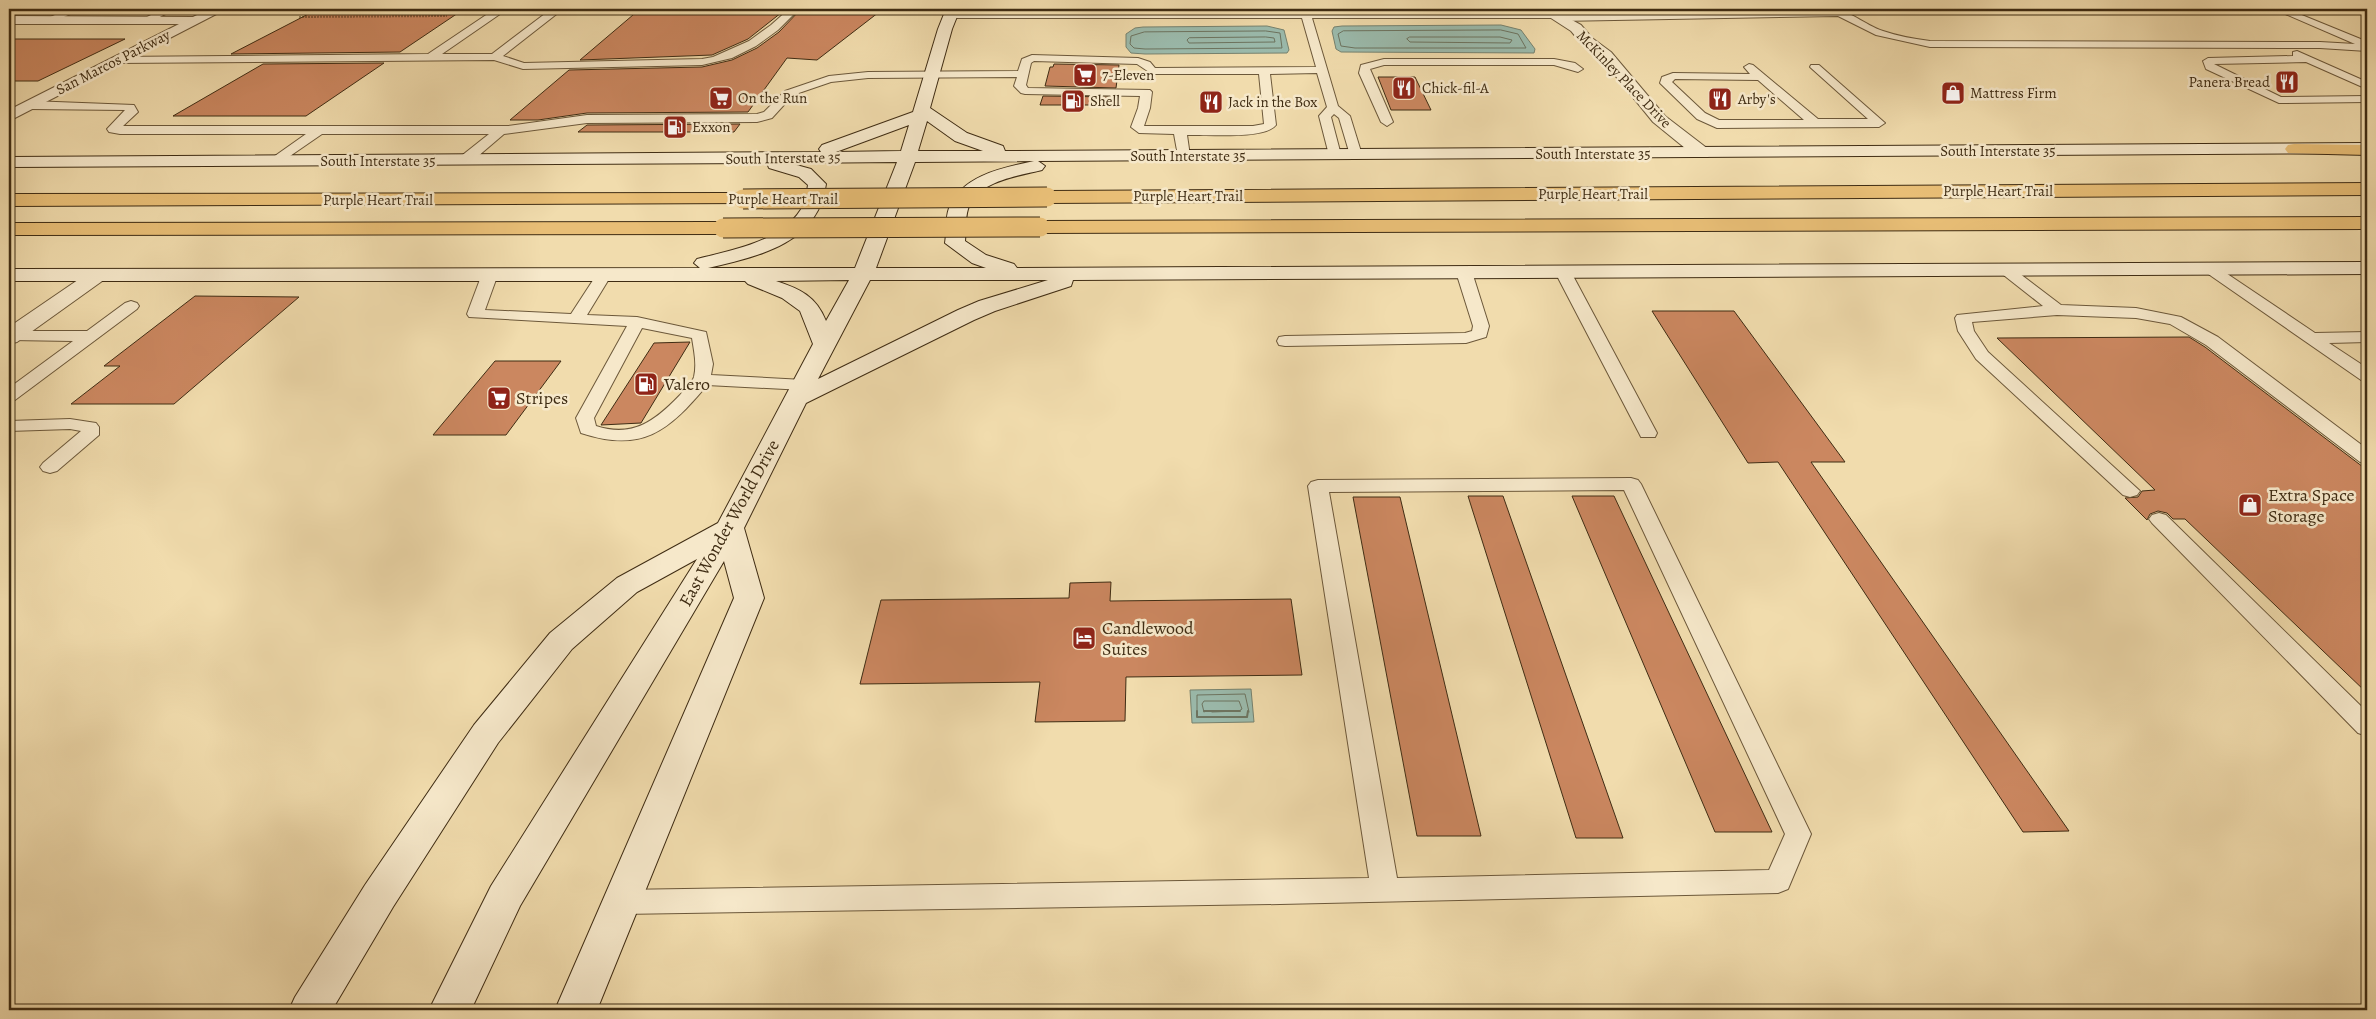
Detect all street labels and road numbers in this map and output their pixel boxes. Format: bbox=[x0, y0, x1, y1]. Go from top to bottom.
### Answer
street label: San Marcos Parkway bbox=[53, 24, 174, 99]
street label: McKinley Place Drive bbox=[1572, 26, 1676, 132]
street label: South Interstate 35 bbox=[1940, 141, 2056, 161]
street label: South Interstate 35 bbox=[1535, 144, 1651, 164]
street label: South Interstate 35 bbox=[1130, 146, 1246, 166]
street label: South Interstate 35 bbox=[725, 147, 841, 169]
street label: South Interstate 35 bbox=[320, 151, 436, 171]
street label: Purple Heart Trail bbox=[1943, 181, 2053, 201]
street label: Purple Heart Trail bbox=[1538, 184, 1648, 204]
street label: Purple Heart Trail bbox=[1133, 186, 1243, 206]
street label: Purple Heart Trail bbox=[728, 189, 838, 209]
street label: Purple Heart Trail bbox=[323, 190, 433, 210]
street label: East Wonder World Drive bbox=[673, 435, 785, 611]

